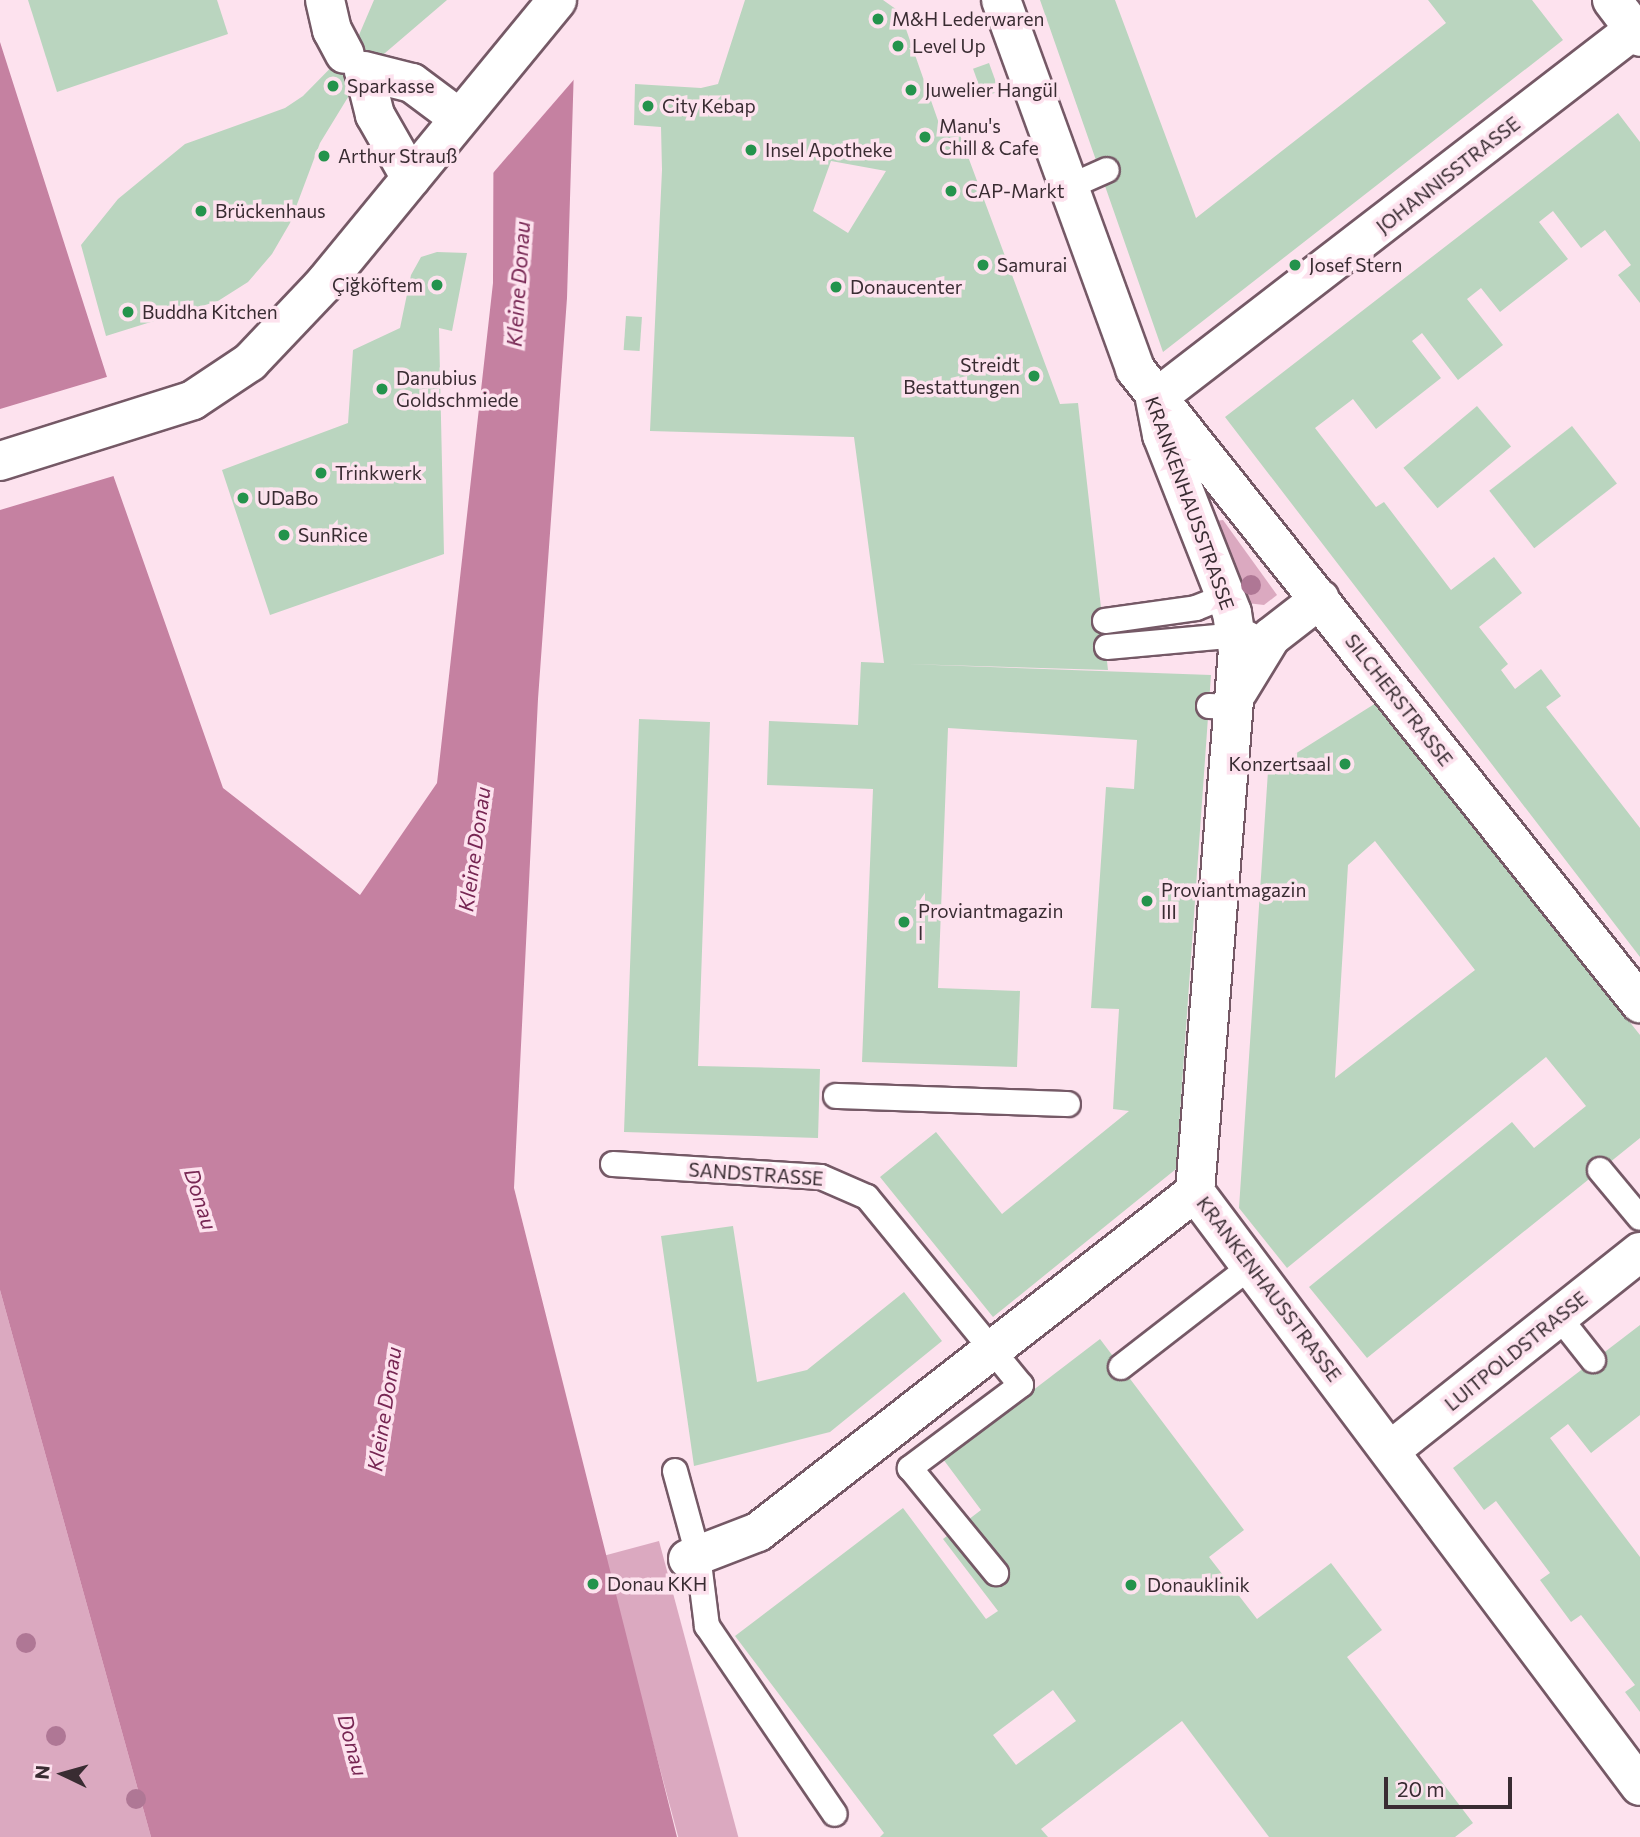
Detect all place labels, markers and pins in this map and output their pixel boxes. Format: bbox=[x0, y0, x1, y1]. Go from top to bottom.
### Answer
place label: M&H Lederwaren bbox=[892, 8, 1044, 30]
marker: M&H Lederwaren bbox=[870, 11, 886, 27]
place label: Level Up bbox=[912, 35, 986, 57]
marker: Level Up bbox=[890, 38, 906, 54]
place label: Sparkasse bbox=[347, 75, 434, 97]
marker: Sparkasse bbox=[325, 78, 341, 94]
place label: Juwelier Hangül bbox=[925, 79, 1058, 101]
marker: Juwelier Hangül bbox=[903, 82, 919, 98]
place label: City Kebap bbox=[662, 95, 756, 117]
marker: City Kebap bbox=[640, 98, 656, 114]
place label: Manu's Chill & Cafe bbox=[939, 115, 1039, 159]
marker: Manu's Chill & Cafe bbox=[917, 129, 933, 145]
place label: Insel Apotheke bbox=[765, 139, 892, 161]
marker: Insel Apotheke bbox=[743, 142, 759, 158]
place label: Arthur Strauß bbox=[338, 145, 457, 167]
marker: Arthur Strauß bbox=[316, 148, 332, 164]
place label: CAP-Markt bbox=[965, 180, 1065, 202]
marker: CAP-Markt bbox=[943, 183, 959, 199]
place label: Brückenhaus bbox=[215, 200, 326, 222]
marker: Brückenhaus bbox=[193, 203, 209, 219]
place label: Samurai bbox=[997, 254, 1067, 276]
place label: Josef Stern bbox=[1309, 254, 1402, 276]
marker: Samurai bbox=[975, 257, 991, 273]
marker: Josef Stern bbox=[1287, 257, 1303, 273]
place label: Çiğköftem bbox=[332, 274, 423, 296]
place label: Donaucenter bbox=[850, 276, 962, 298]
marker: Çiğköftem bbox=[429, 277, 445, 293]
marker: Donaucenter bbox=[828, 279, 844, 295]
place label: Buddha Kitchen bbox=[142, 301, 278, 323]
marker: Buddha Kitchen bbox=[120, 304, 136, 320]
place label: Streidt Bestattungen bbox=[903, 354, 1020, 398]
place label: Danubius Goldschmiede bbox=[396, 367, 518, 411]
marker: Streidt Bestattungen bbox=[1026, 368, 1042, 384]
marker: Danubius Goldschmiede bbox=[374, 381, 390, 397]
place label: Trinkwerk bbox=[335, 462, 422, 484]
marker: Trinkwerk bbox=[313, 465, 329, 481]
place label: UDaBo bbox=[257, 487, 318, 509]
marker: UDaBo bbox=[235, 490, 251, 506]
place label: SunRice bbox=[298, 524, 368, 546]
marker: SunRice bbox=[276, 527, 292, 543]
place label: Konzertsaal bbox=[1229, 753, 1331, 775]
marker: Konzertsaal bbox=[1337, 756, 1353, 772]
place label: Proviantmagazin III bbox=[1161, 879, 1306, 923]
marker: Proviantmagazin III bbox=[1139, 893, 1155, 909]
place label: Proviantmagazin I bbox=[918, 900, 1063, 944]
marker: Proviantmagazin I bbox=[896, 914, 912, 930]
place label: Donau KKH bbox=[607, 1573, 707, 1595]
place label: Donauklinik bbox=[1147, 1574, 1250, 1596]
marker: Donauklinik bbox=[1121, 1575, 1141, 1595]
marker: Donau KKH bbox=[585, 1576, 601, 1592]

